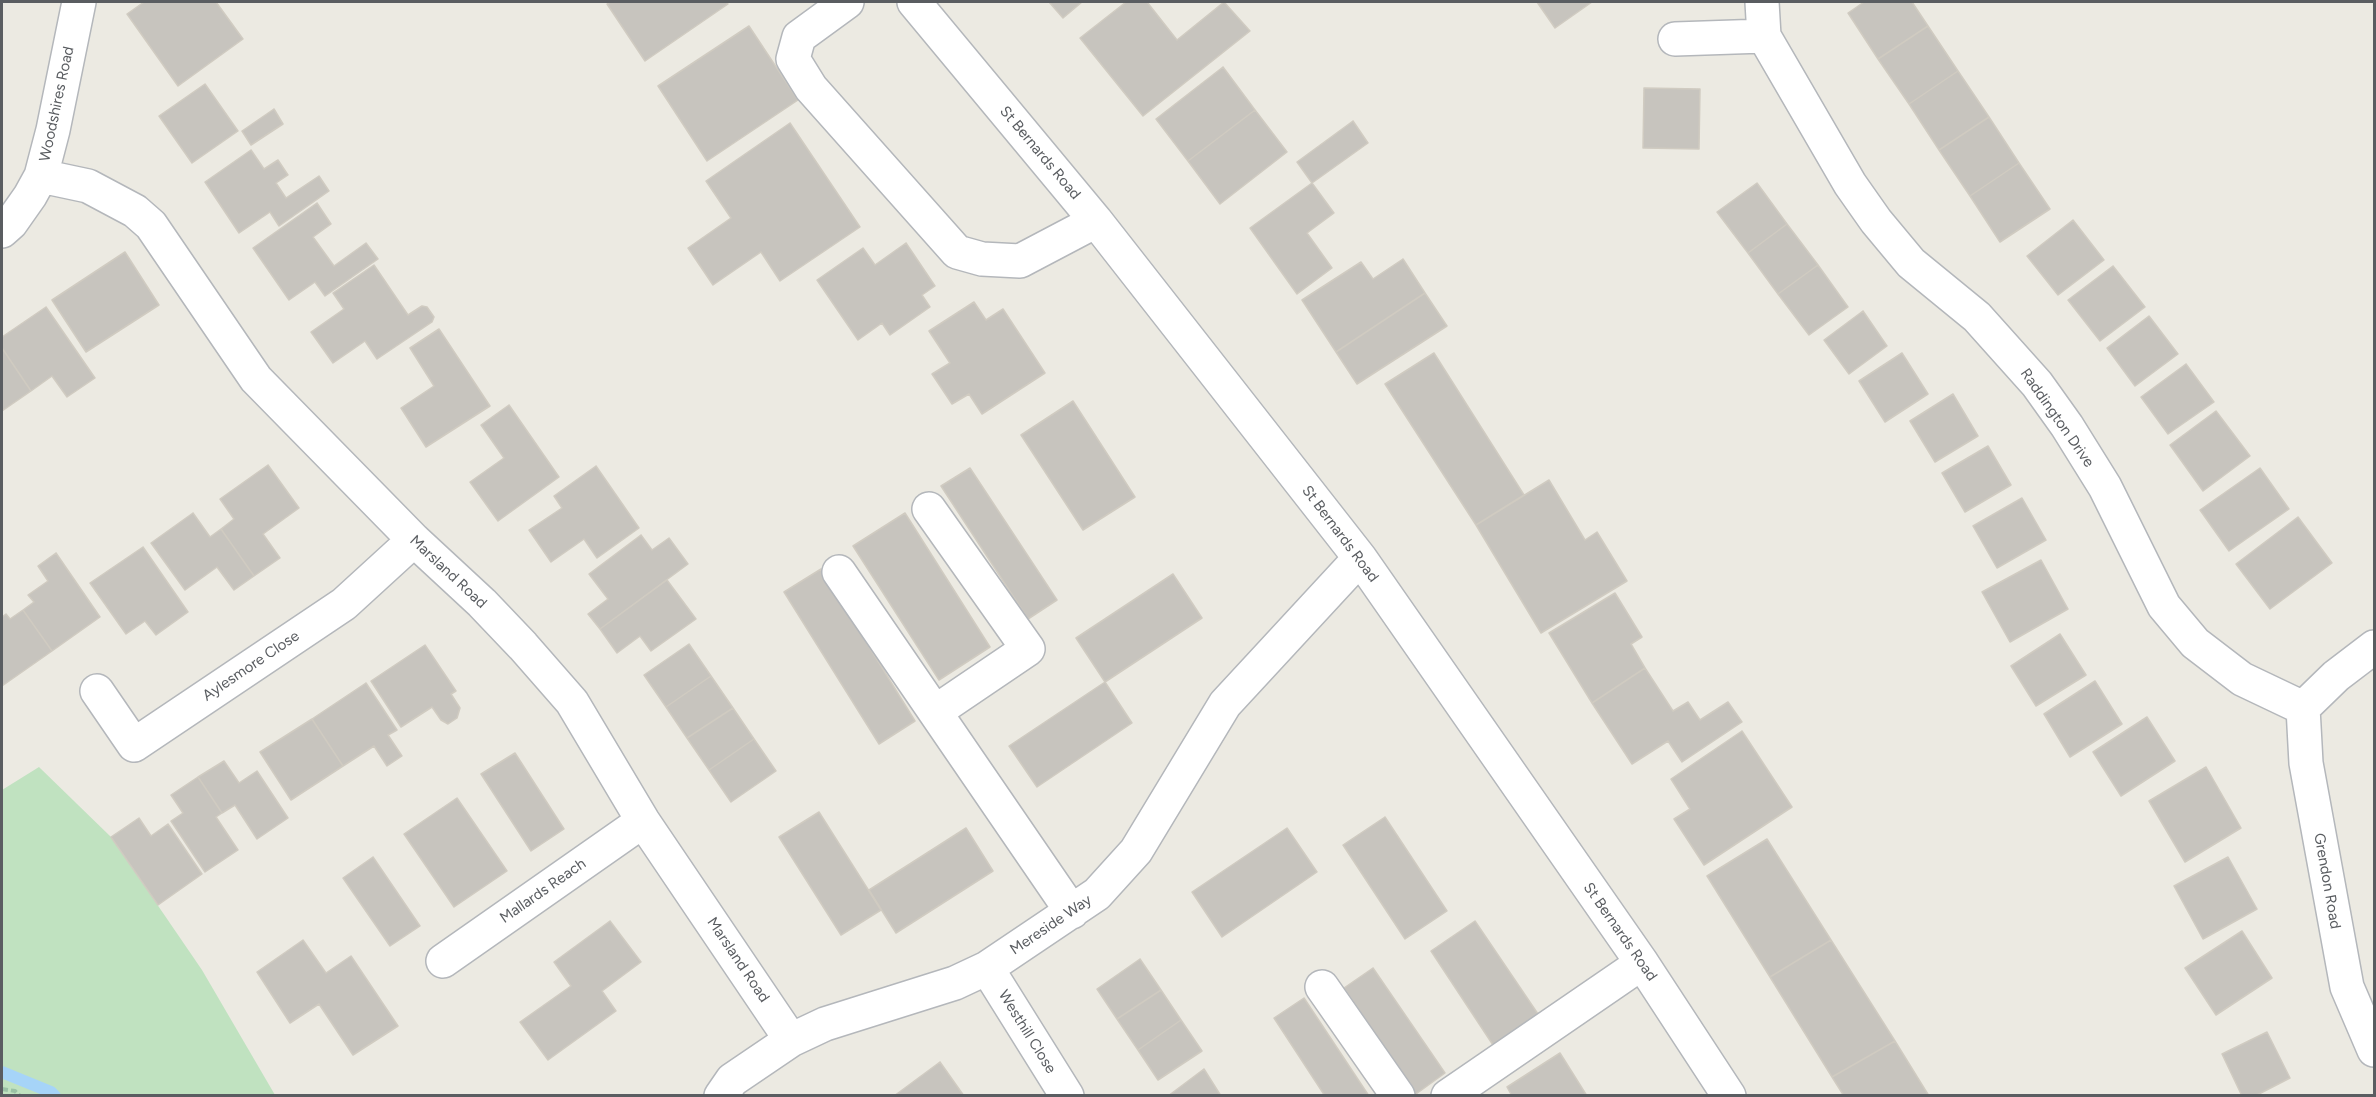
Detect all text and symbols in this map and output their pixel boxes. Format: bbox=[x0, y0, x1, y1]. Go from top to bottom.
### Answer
street label: Woodshires Road bbox=[36, 45, 78, 163]
street label: St Bernards Road bbox=[996, 103, 1084, 203]
street label: Raddington Drive bbox=[2016, 365, 2098, 471]
street label: St Bernards Road bbox=[1298, 482, 1382, 586]
street label: Marsland Road bbox=[406, 532, 490, 612]
street label: Aylesmore Close bbox=[199, 627, 303, 705]
street label: Grendon Road bbox=[2310, 832, 2344, 930]
street label: Mallards Reach bbox=[497, 855, 589, 927]
street label: St Bernards Road bbox=[1579, 879, 1661, 985]
street label: Mereside Way bbox=[1007, 891, 1095, 959]
street label: Marsland Road bbox=[703, 914, 773, 1006]
street label: Westhill Close bbox=[994, 987, 1060, 1077]

